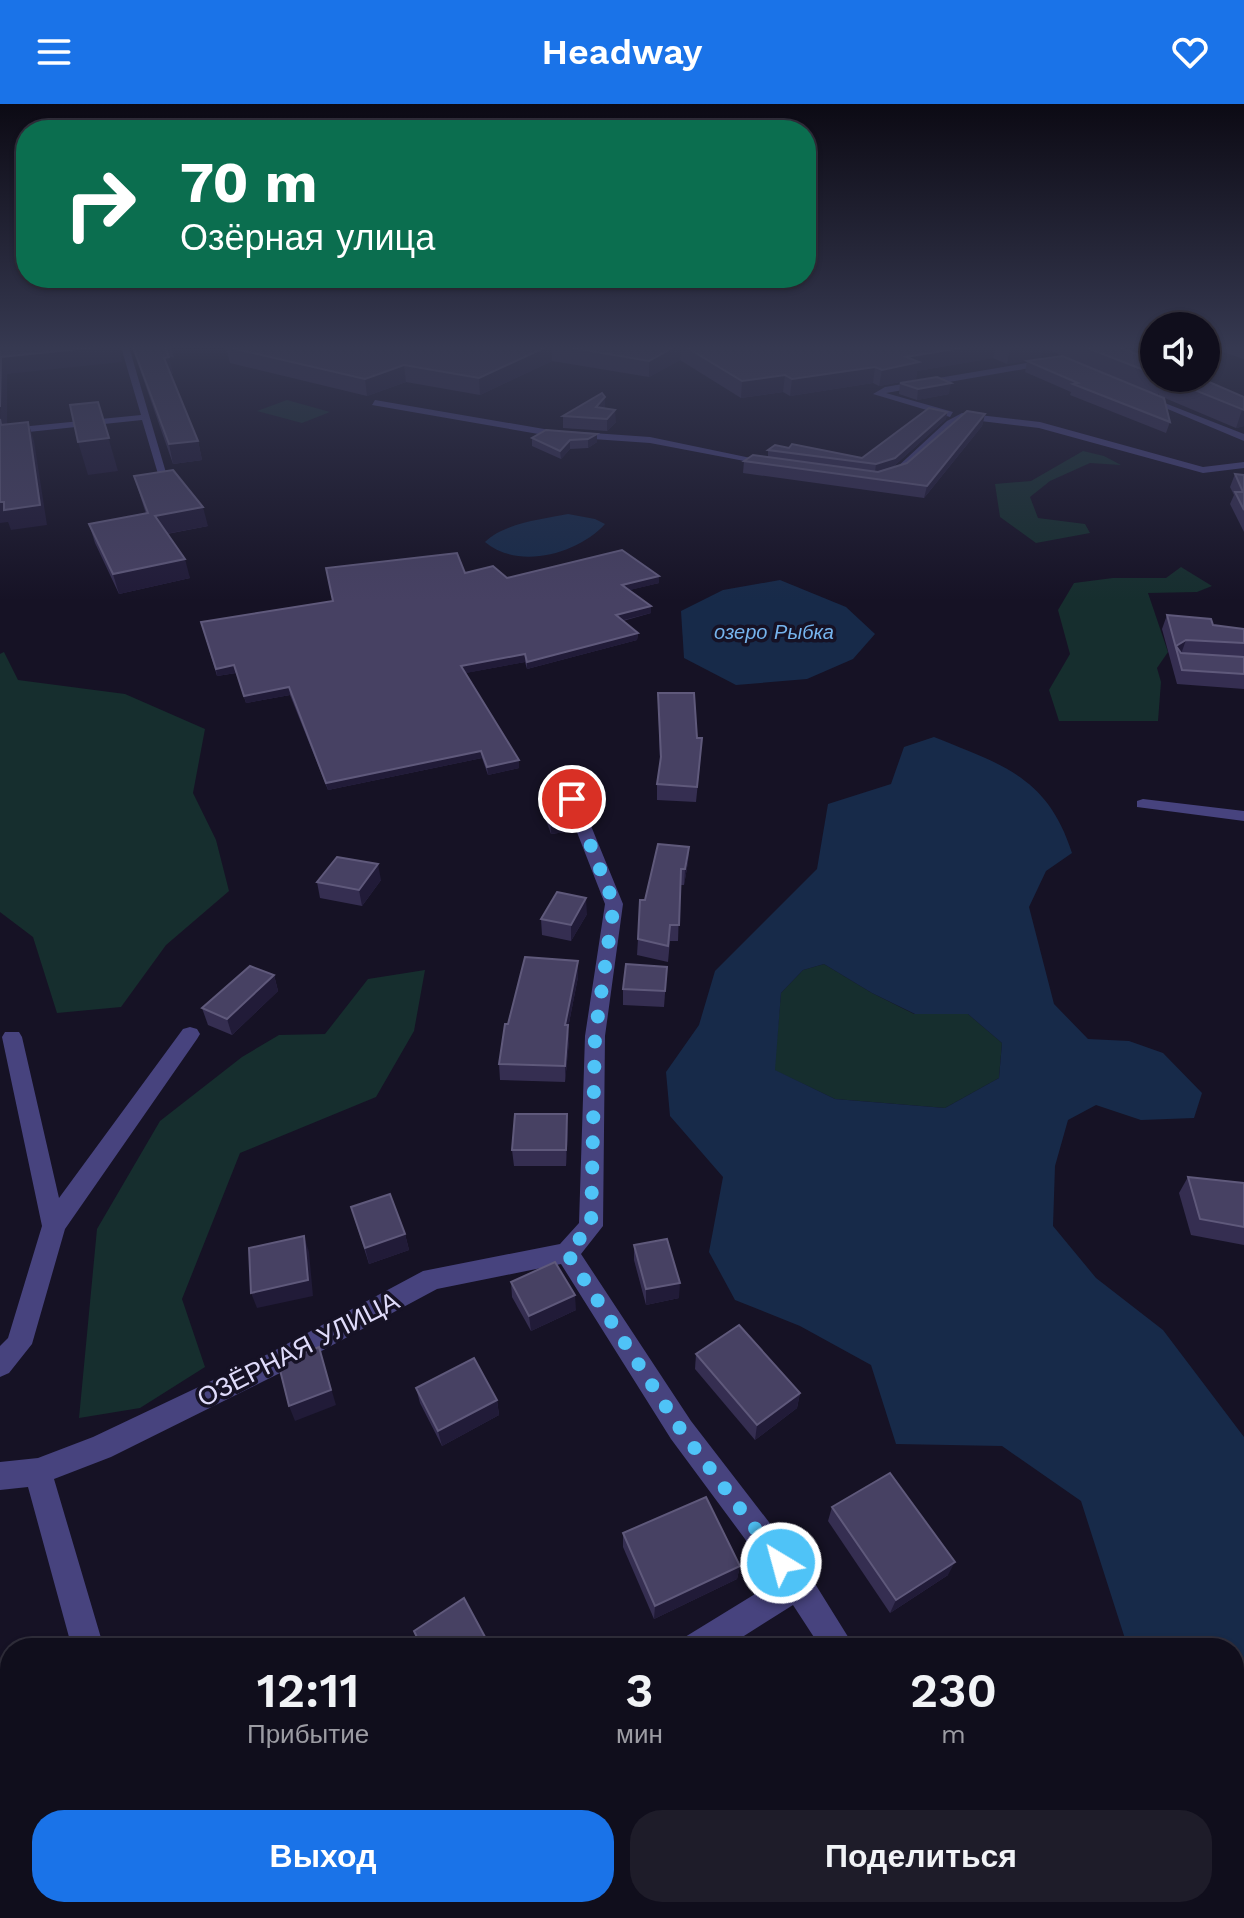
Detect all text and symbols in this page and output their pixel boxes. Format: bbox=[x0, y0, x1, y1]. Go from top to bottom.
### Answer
icon: menu bbox=[32, 30, 76, 74]
icon: heart bbox=[1168, 30, 1212, 74]
text: Headway bbox=[542, 31, 702, 73]
text: 70 m bbox=[180, 150, 317, 216]
icon: right bbox=[48, 152, 152, 256]
text: Озёрная улица bbox=[180, 217, 435, 259]
map controls bbox=[1140, 312, 1220, 392]
button: sound bbox=[1140, 312, 1220, 392]
water label: озеро Рыбка bbox=[714, 620, 834, 644]
pin bbox=[538, 765, 606, 833]
icon: arrive bbox=[550, 777, 594, 821]
street label: ОЗЁРНАЯ УЛИЦА bbox=[192, 1285, 404, 1413]
position arrow bbox=[739, 1521, 823, 1605]
text: 12:11 bbox=[257, 1662, 359, 1719]
text: 3 bbox=[625, 1662, 654, 1719]
text: 230 bbox=[910, 1662, 997, 1719]
text: Прибытие bbox=[247, 1719, 369, 1749]
text: мин bbox=[616, 1719, 663, 1749]
text: m bbox=[941, 1719, 966, 1749]
button: Выход bbox=[32, 1810, 614, 1902]
button: Поделиться bbox=[630, 1810, 1212, 1902]

